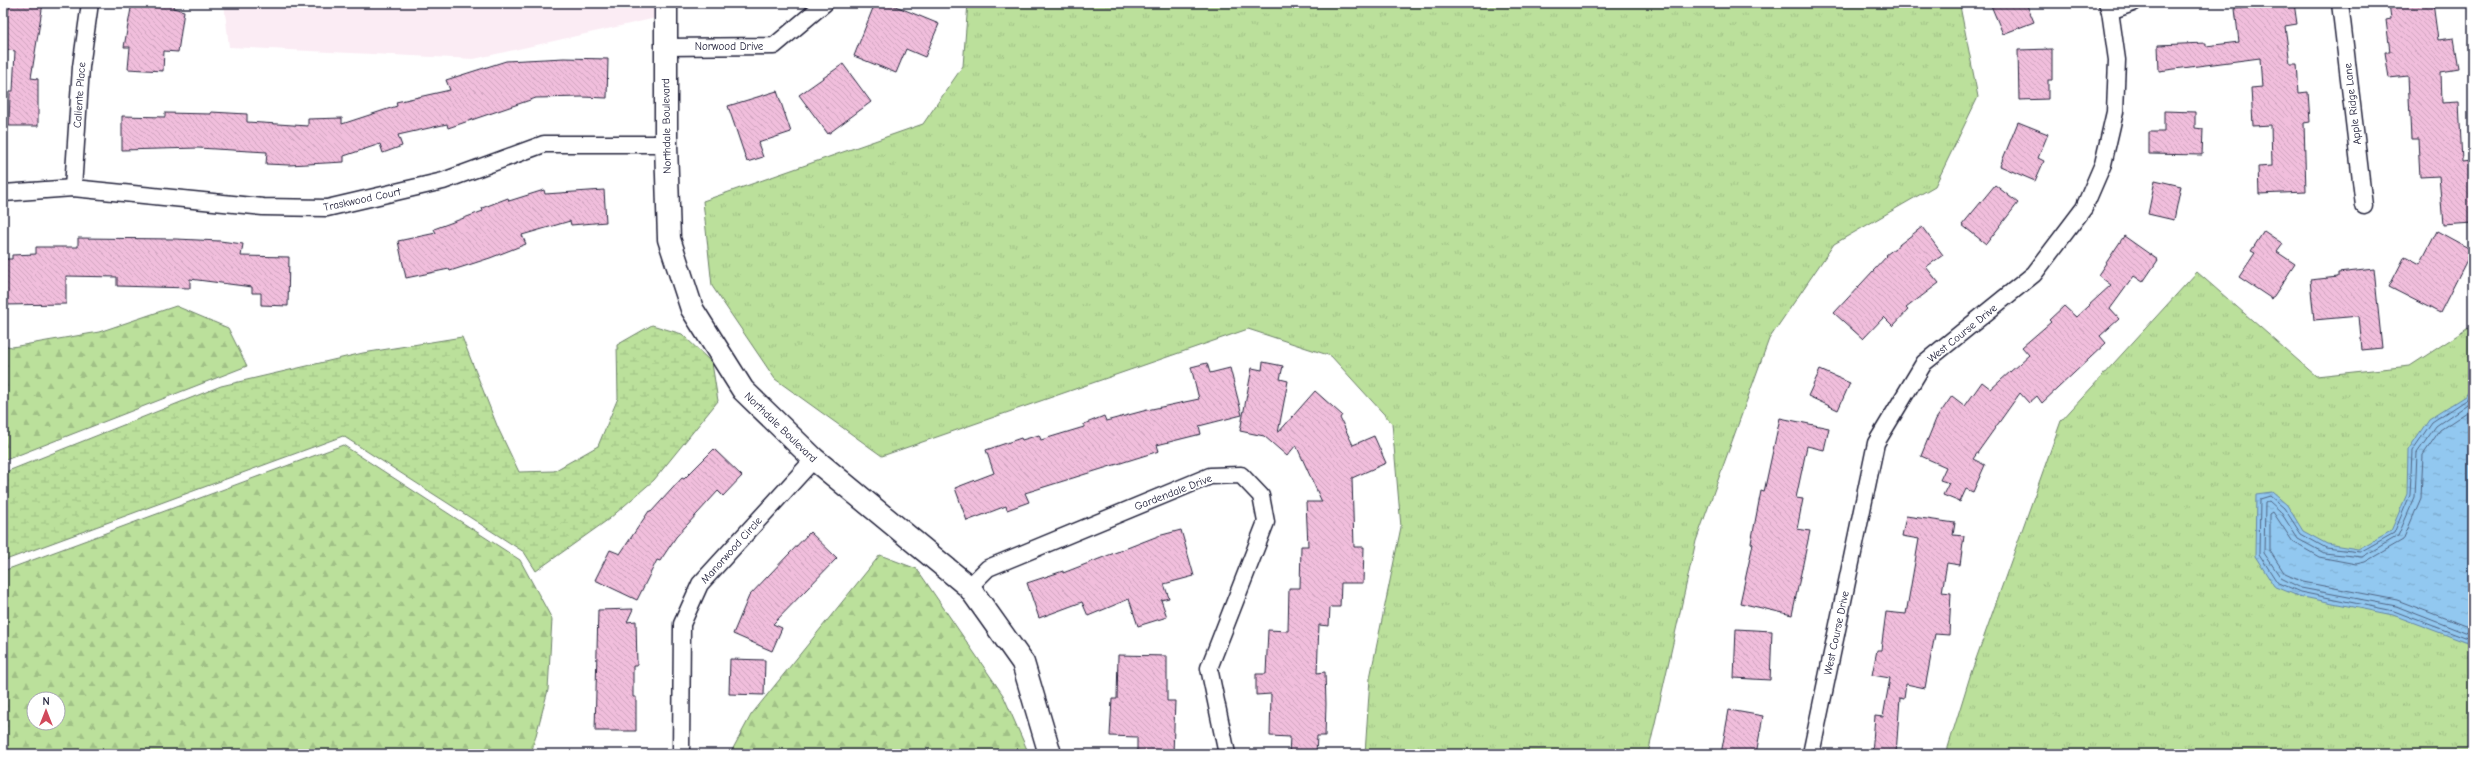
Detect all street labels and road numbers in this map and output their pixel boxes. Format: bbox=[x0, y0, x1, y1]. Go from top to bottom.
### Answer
street label: Norwood Drive bbox=[695, 40, 764, 53]
street label: Caliente Place bbox=[71, 61, 88, 128]
street label: Apple Ridge Lane bbox=[2341, 62, 2364, 146]
street label: Northdale Boulevard bbox=[659, 78, 674, 174]
street label: Traskwood Court bbox=[322, 185, 403, 214]
street label: West Course Drive bbox=[1925, 301, 2000, 365]
street label: Northdale Boulevard bbox=[742, 389, 820, 465]
street label: Gardendale Drive bbox=[1133, 472, 1214, 513]
street label: Manorwood Circle bbox=[698, 514, 765, 586]
street label: West Course Drive bbox=[1821, 589, 1852, 676]

